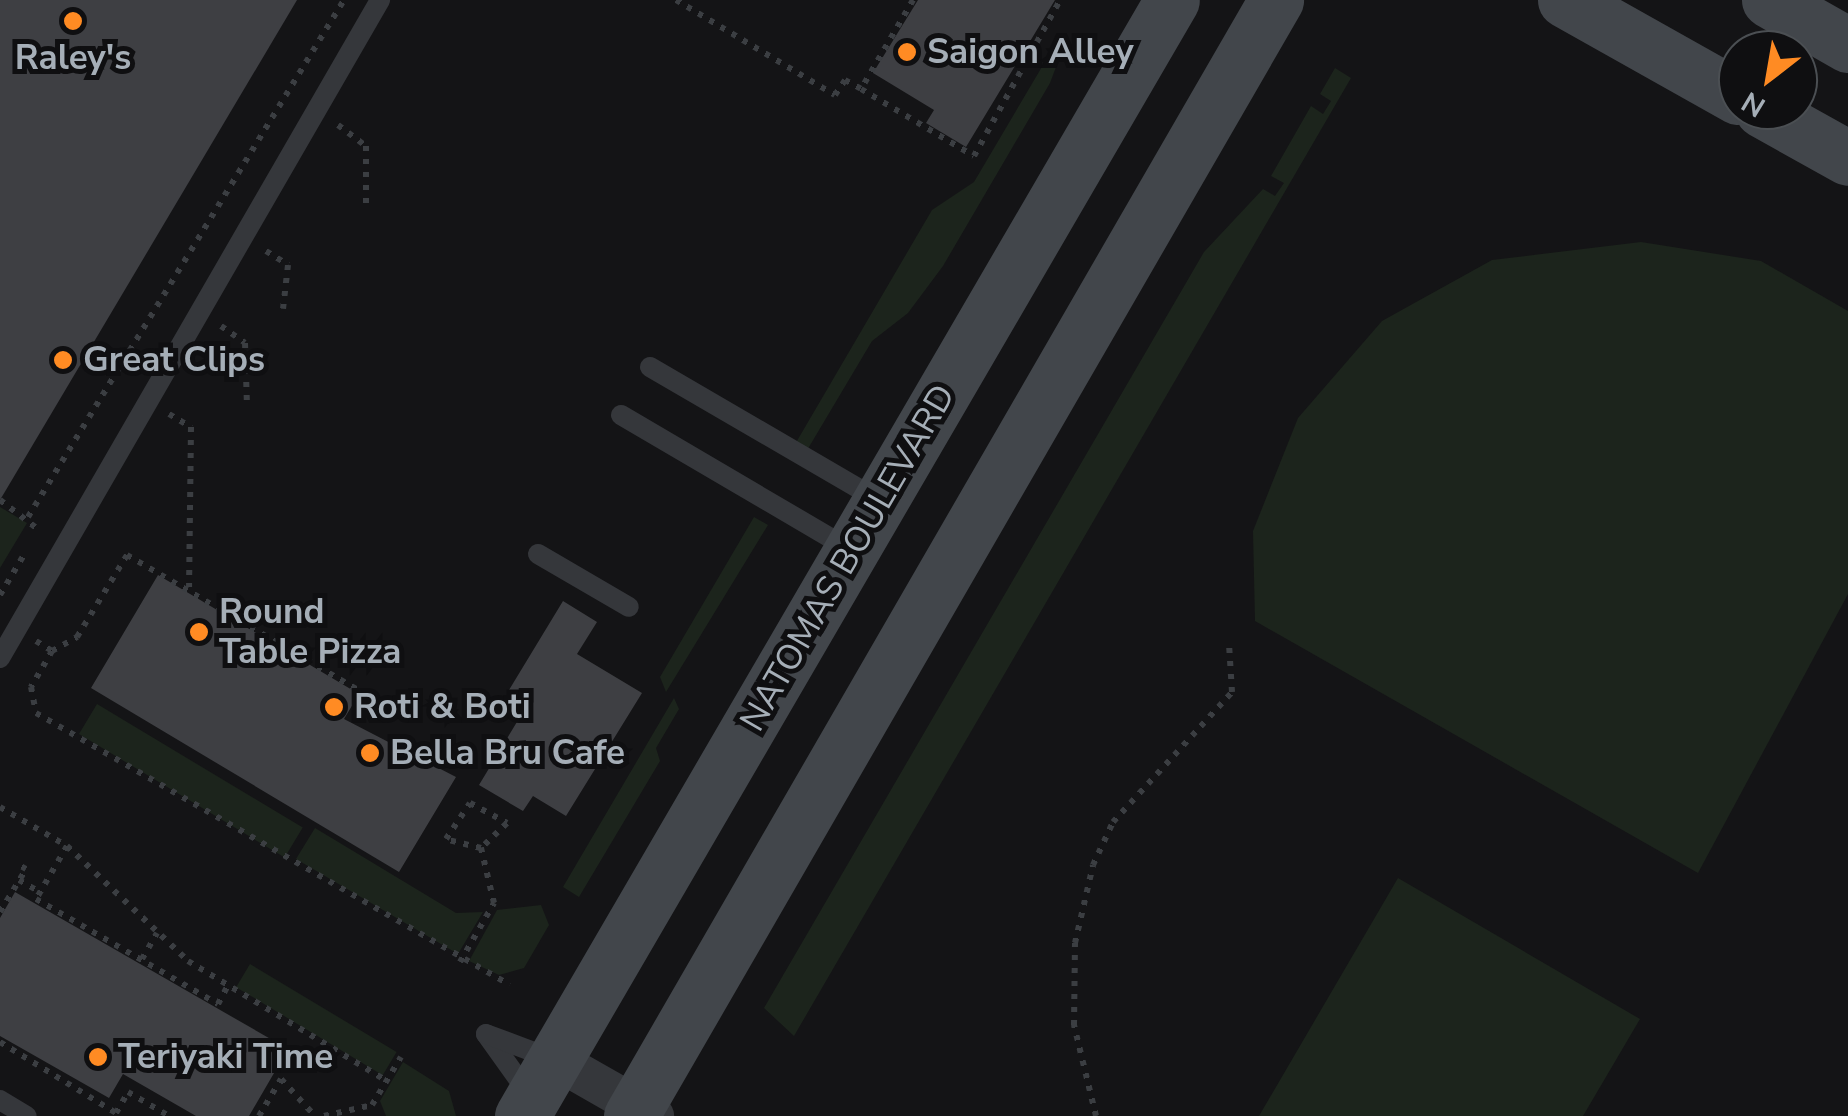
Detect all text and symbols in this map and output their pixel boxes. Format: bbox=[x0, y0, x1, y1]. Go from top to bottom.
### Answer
marker: Raley's bbox=[62, 10, 84, 32]
north arrow bbox=[1718, 30, 1818, 130]
place label: Saigon Alley bbox=[927, 31, 1134, 73]
place label: Raley's bbox=[15, 37, 131, 79]
marker: Saigon Alley bbox=[896, 41, 918, 63]
text: N bbox=[1735, 82, 1772, 126]
place label: Great Clips bbox=[83, 339, 265, 381]
marker: Great Clips bbox=[52, 349, 74, 371]
street label: NATOMAS BOULEVARD bbox=[732, 377, 964, 739]
place label: Round Table Pizza bbox=[219, 591, 401, 673]
marker: Round Table Pizza bbox=[188, 621, 210, 643]
place label: Roti & Boti bbox=[354, 686, 531, 728]
marker: Roti & Boti bbox=[323, 696, 345, 718]
place label: Bella Bru Cafe bbox=[390, 732, 625, 774]
marker: Bella Bru Cafe bbox=[359, 742, 381, 764]
place label: Teriyaki Time bbox=[118, 1036, 333, 1078]
marker: Teriyaki Time bbox=[87, 1046, 109, 1068]

